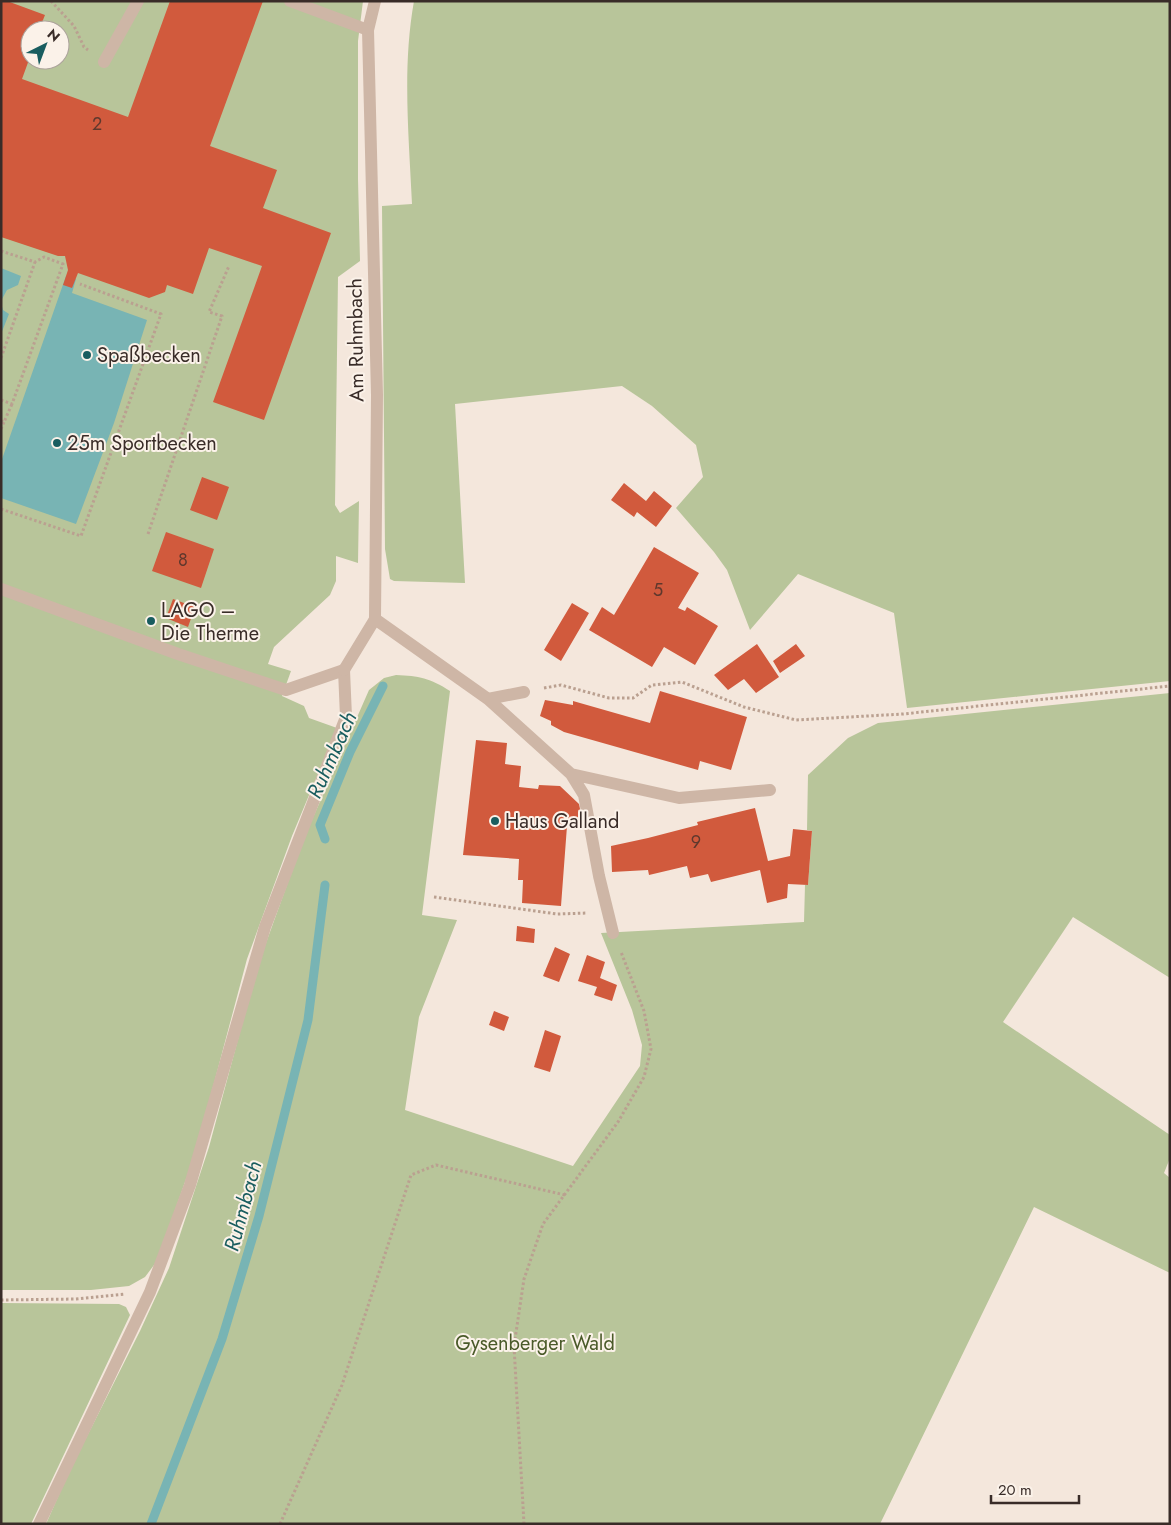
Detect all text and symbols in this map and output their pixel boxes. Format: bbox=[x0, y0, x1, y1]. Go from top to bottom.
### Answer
north arrow bbox=[20, 20, 70, 70]
text: N bbox=[43, 24, 65, 46]
house number: 2 bbox=[92, 111, 102, 137]
street label: Am Ruhmbach bbox=[340, 278, 372, 402]
place label: Spaßbecken bbox=[97, 341, 201, 370]
marker: Spaßbecken bbox=[81, 349, 93, 361]
place label: 25m Sportbecken bbox=[67, 429, 217, 458]
marker: 25m Sportbecken bbox=[51, 437, 63, 449]
house number: 8 bbox=[178, 547, 188, 573]
house number: 5 bbox=[653, 577, 663, 603]
place label: LAGO – Die Therme bbox=[161, 596, 259, 648]
marker: LAGO – Die Therme bbox=[145, 615, 157, 627]
water label: Ruhmbach bbox=[300, 707, 364, 803]
place label: Haus Galland bbox=[505, 807, 619, 836]
marker: Haus Galland bbox=[489, 815, 501, 827]
house number: 9 bbox=[691, 829, 701, 855]
water label: Ruhmbach bbox=[217, 1158, 269, 1254]
park label: Gysenberger Wald bbox=[455, 1329, 615, 1358]
scale bar bbox=[991, 1472, 1078, 1504]
text: 20 m bbox=[998, 1479, 1032, 1501]

